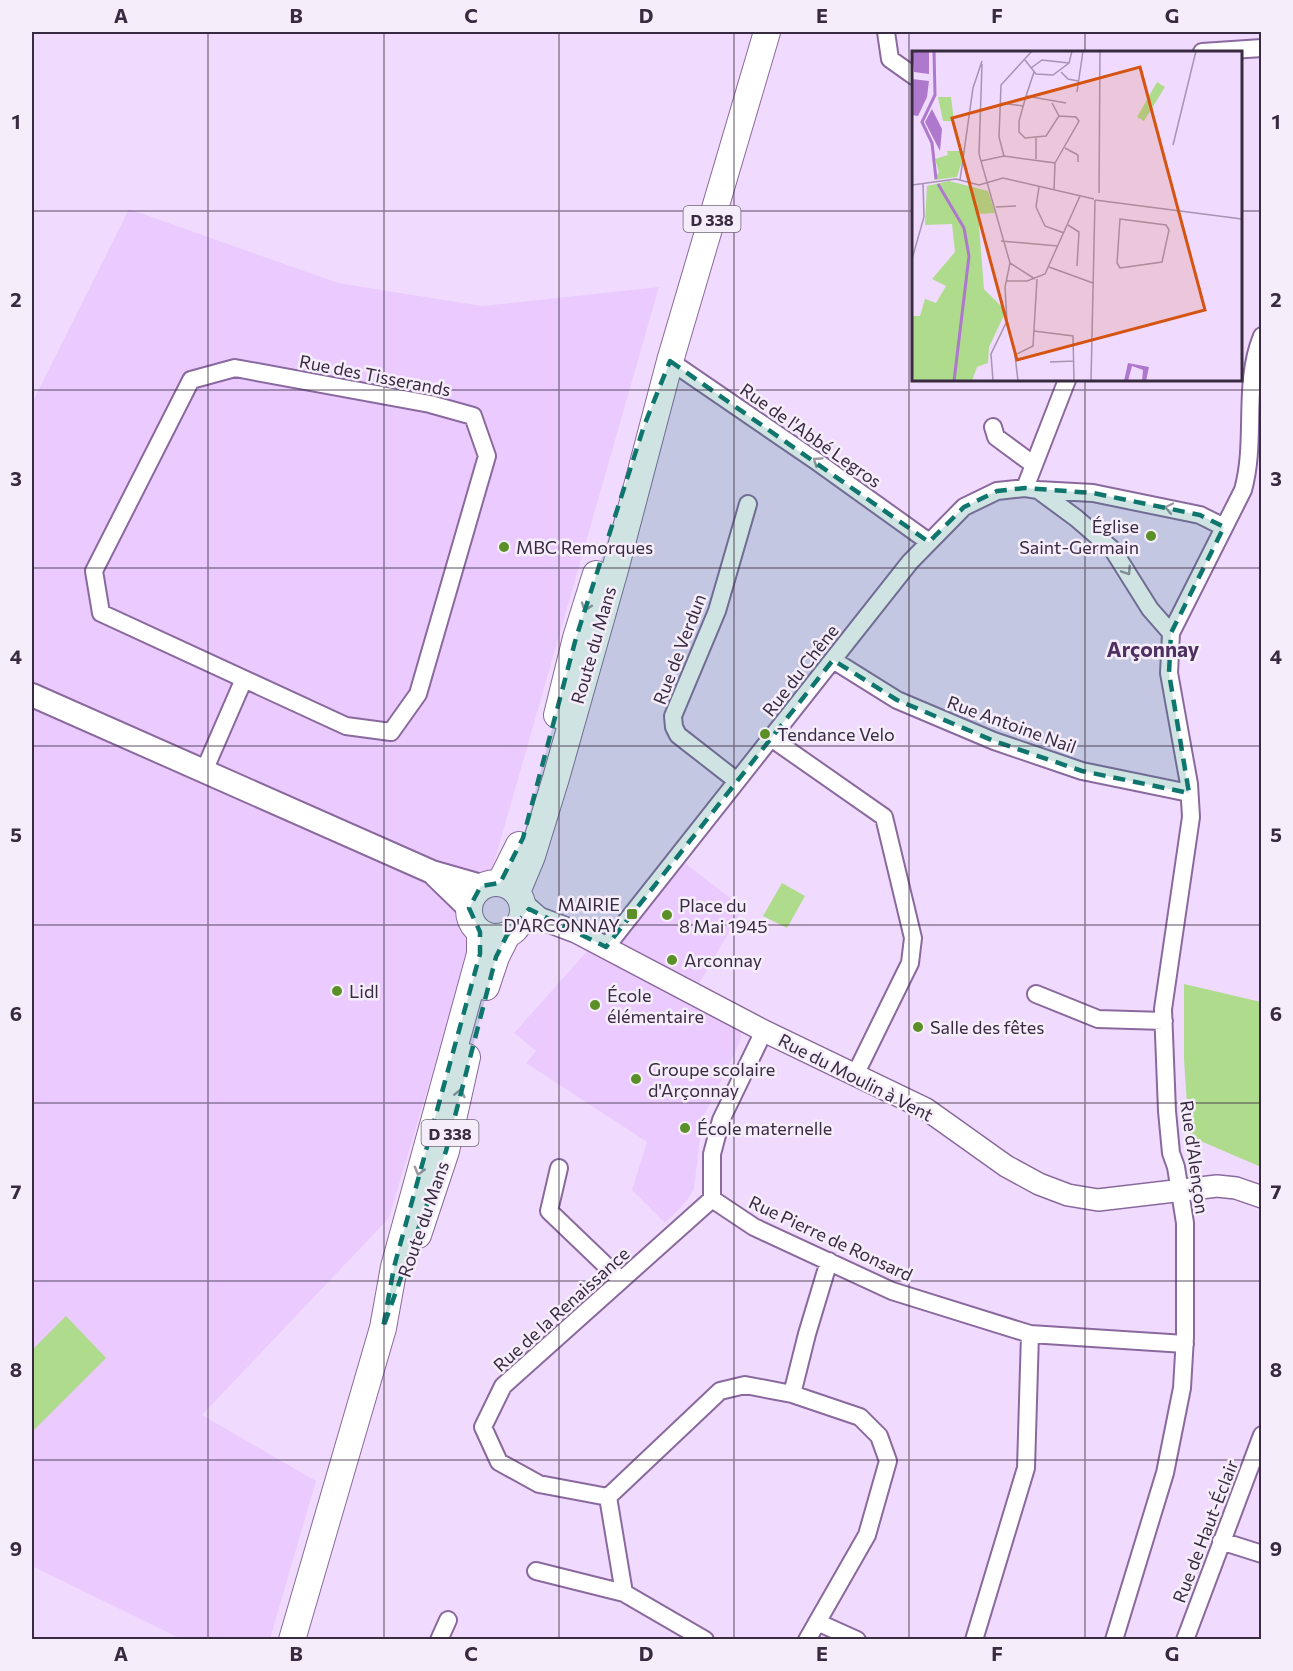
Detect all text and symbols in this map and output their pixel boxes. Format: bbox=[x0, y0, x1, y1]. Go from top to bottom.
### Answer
text: A bbox=[114, 3, 128, 27]
text: B bbox=[289, 3, 303, 27]
text: C bbox=[464, 3, 478, 27]
text: D bbox=[639, 3, 653, 27]
text: E bbox=[816, 3, 828, 27]
text: F bbox=[991, 3, 1003, 27]
text: G bbox=[1165, 3, 1179, 27]
inset map bbox=[912, 51, 1242, 381]
text: 1 bbox=[11, 109, 21, 133]
text: 1 bbox=[1271, 109, 1281, 133]
road number: D 338 bbox=[684, 206, 740, 232]
text: 2 bbox=[10, 287, 22, 311]
text: 2 bbox=[1270, 287, 1282, 311]
street label: Rue des Tisserands bbox=[297, 350, 453, 400]
street label: Rue de l'Abbé Legros bbox=[736, 378, 886, 492]
one-way arrow bbox=[812, 458, 823, 469]
text: 3 bbox=[10, 466, 22, 490]
text: 3 bbox=[1270, 466, 1282, 490]
one-way arrow bbox=[1165, 502, 1175, 515]
place label: Église Saint-Germain bbox=[1019, 515, 1139, 558]
marker: Église Saint-Germain bbox=[1144, 529, 1158, 543]
place label: MBC Remorques bbox=[516, 536, 653, 558]
marker: MBC Remorques bbox=[497, 540, 511, 554]
one-way arrow bbox=[1119, 565, 1131, 575]
street label: Route du Mans bbox=[566, 584, 620, 706]
street label: Rue de Verdun bbox=[648, 591, 710, 707]
one-way arrow bbox=[580, 601, 593, 612]
street label: Rue du Chêne bbox=[757, 620, 843, 720]
district label: Arçonnay bbox=[1107, 636, 1200, 661]
text: 4 bbox=[10, 644, 22, 668]
text: 4 bbox=[1270, 644, 1282, 668]
street label: Rue Antoine Nail bbox=[944, 690, 1080, 758]
place label: Tendance Velo bbox=[777, 723, 895, 745]
marker: Tendance Velo bbox=[758, 727, 772, 741]
text: 5 bbox=[10, 822, 22, 846]
text: 5 bbox=[1270, 822, 1282, 846]
place label: MAIRIE D'ARCONNAY bbox=[503, 893, 620, 936]
place label: Place du 8 Mai 1945 bbox=[679, 894, 768, 937]
marker: MAIRIE D'ARCONNAY bbox=[625, 907, 639, 921]
marker: Place du 8 Mai 1945 bbox=[660, 908, 674, 922]
place label: Arconnay bbox=[684, 949, 762, 971]
marker: Arconnay bbox=[665, 953, 679, 967]
place label: Lidl bbox=[349, 980, 379, 1002]
marker: Lidl bbox=[330, 984, 344, 998]
place label: École élémentaire bbox=[607, 984, 704, 1027]
marker: École élémentaire bbox=[588, 998, 602, 1012]
text: 6 bbox=[10, 1001, 22, 1025]
text: 6 bbox=[1270, 1001, 1282, 1025]
place label: Salle des fêtes bbox=[930, 1016, 1045, 1038]
marker: Salle des fêtes bbox=[911, 1020, 925, 1034]
street label: Rue du Moulin à Vent bbox=[775, 1028, 937, 1126]
place label: Groupe scolaire d'Arçonnay bbox=[648, 1058, 775, 1101]
marker: Groupe scolaire d'Arçonnay bbox=[629, 1072, 643, 1086]
one-way arrow bbox=[452, 1088, 465, 1098]
street label: Rue d'Alençon bbox=[1176, 1099, 1214, 1215]
place label: École maternelle bbox=[697, 1117, 832, 1139]
road number: D 338 bbox=[422, 1120, 478, 1146]
marker: École maternelle bbox=[678, 1121, 692, 1135]
street label: Route du Mans bbox=[393, 1158, 453, 1280]
one-way arrow bbox=[414, 1165, 426, 1176]
text: 7 bbox=[11, 1179, 22, 1203]
text: 7 bbox=[1271, 1179, 1282, 1203]
street label: Rue Pierre de Ronsard bbox=[746, 1190, 916, 1286]
street label: Rue de la Renaissance bbox=[488, 1242, 634, 1376]
text: 8 bbox=[10, 1357, 22, 1381]
text: 8 bbox=[1270, 1357, 1282, 1381]
street label: Rue de Haut-Éclair bbox=[1168, 1456, 1242, 1606]
text: 9 bbox=[10, 1536, 22, 1560]
text: 9 bbox=[1270, 1536, 1282, 1560]
text: A bbox=[114, 1641, 128, 1665]
text: B bbox=[289, 1641, 303, 1665]
text: C bbox=[464, 1641, 478, 1665]
text: D bbox=[639, 1641, 653, 1665]
text: E bbox=[816, 1641, 828, 1665]
text: F bbox=[991, 1641, 1003, 1665]
text: G bbox=[1165, 1641, 1179, 1665]

